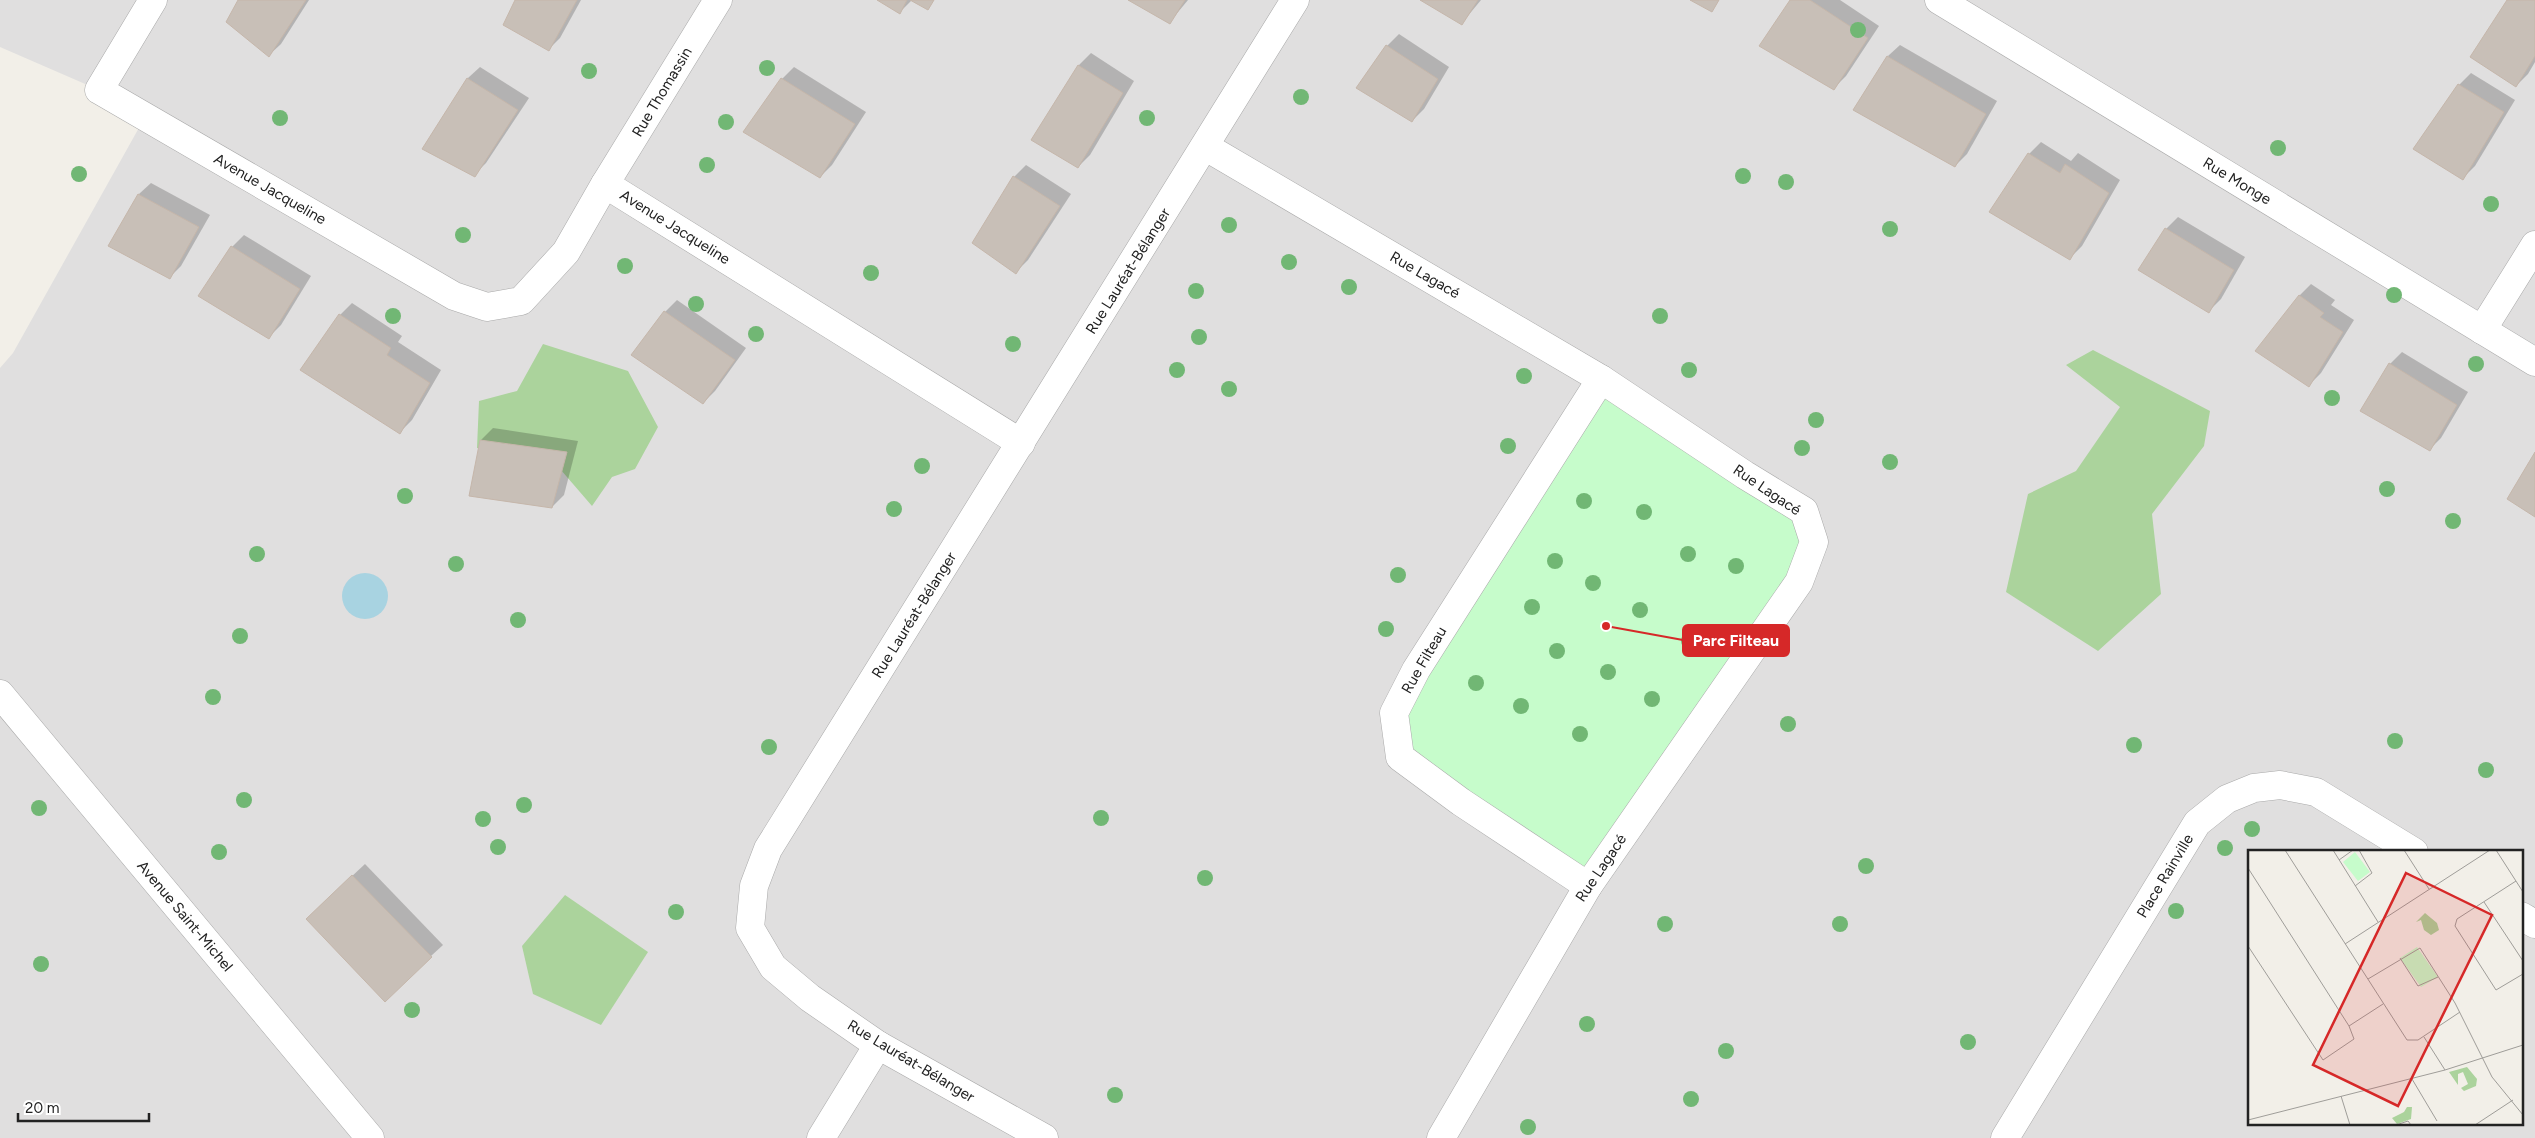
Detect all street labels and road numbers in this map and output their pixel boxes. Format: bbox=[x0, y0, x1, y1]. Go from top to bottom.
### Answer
street label: Rue Thomassin bbox=[628, 44, 696, 140]
street label: Avenue Jacqueline bbox=[211, 150, 329, 228]
street label: Rue Monge bbox=[2200, 154, 2274, 208]
street label: Avenue Jacqueline bbox=[617, 186, 733, 268]
street label: Rue Lauréat-Bélanger bbox=[1082, 205, 1174, 337]
street label: Rue Lagacé bbox=[1387, 248, 1463, 302]
street label: Rue Lagacé bbox=[1730, 461, 1804, 519]
street label: Rue Lauréat-Bélanger bbox=[868, 549, 960, 681]
street label: Rue Filteau bbox=[1398, 623, 1450, 697]
street label: Rue Lagacé bbox=[1572, 831, 1630, 905]
street label: Place Rainville bbox=[2133, 831, 2197, 921]
street label: Avenue Saint-Michel bbox=[133, 857, 237, 975]
street label: Rue Lauréat-Bélanger bbox=[844, 1016, 978, 1106]

